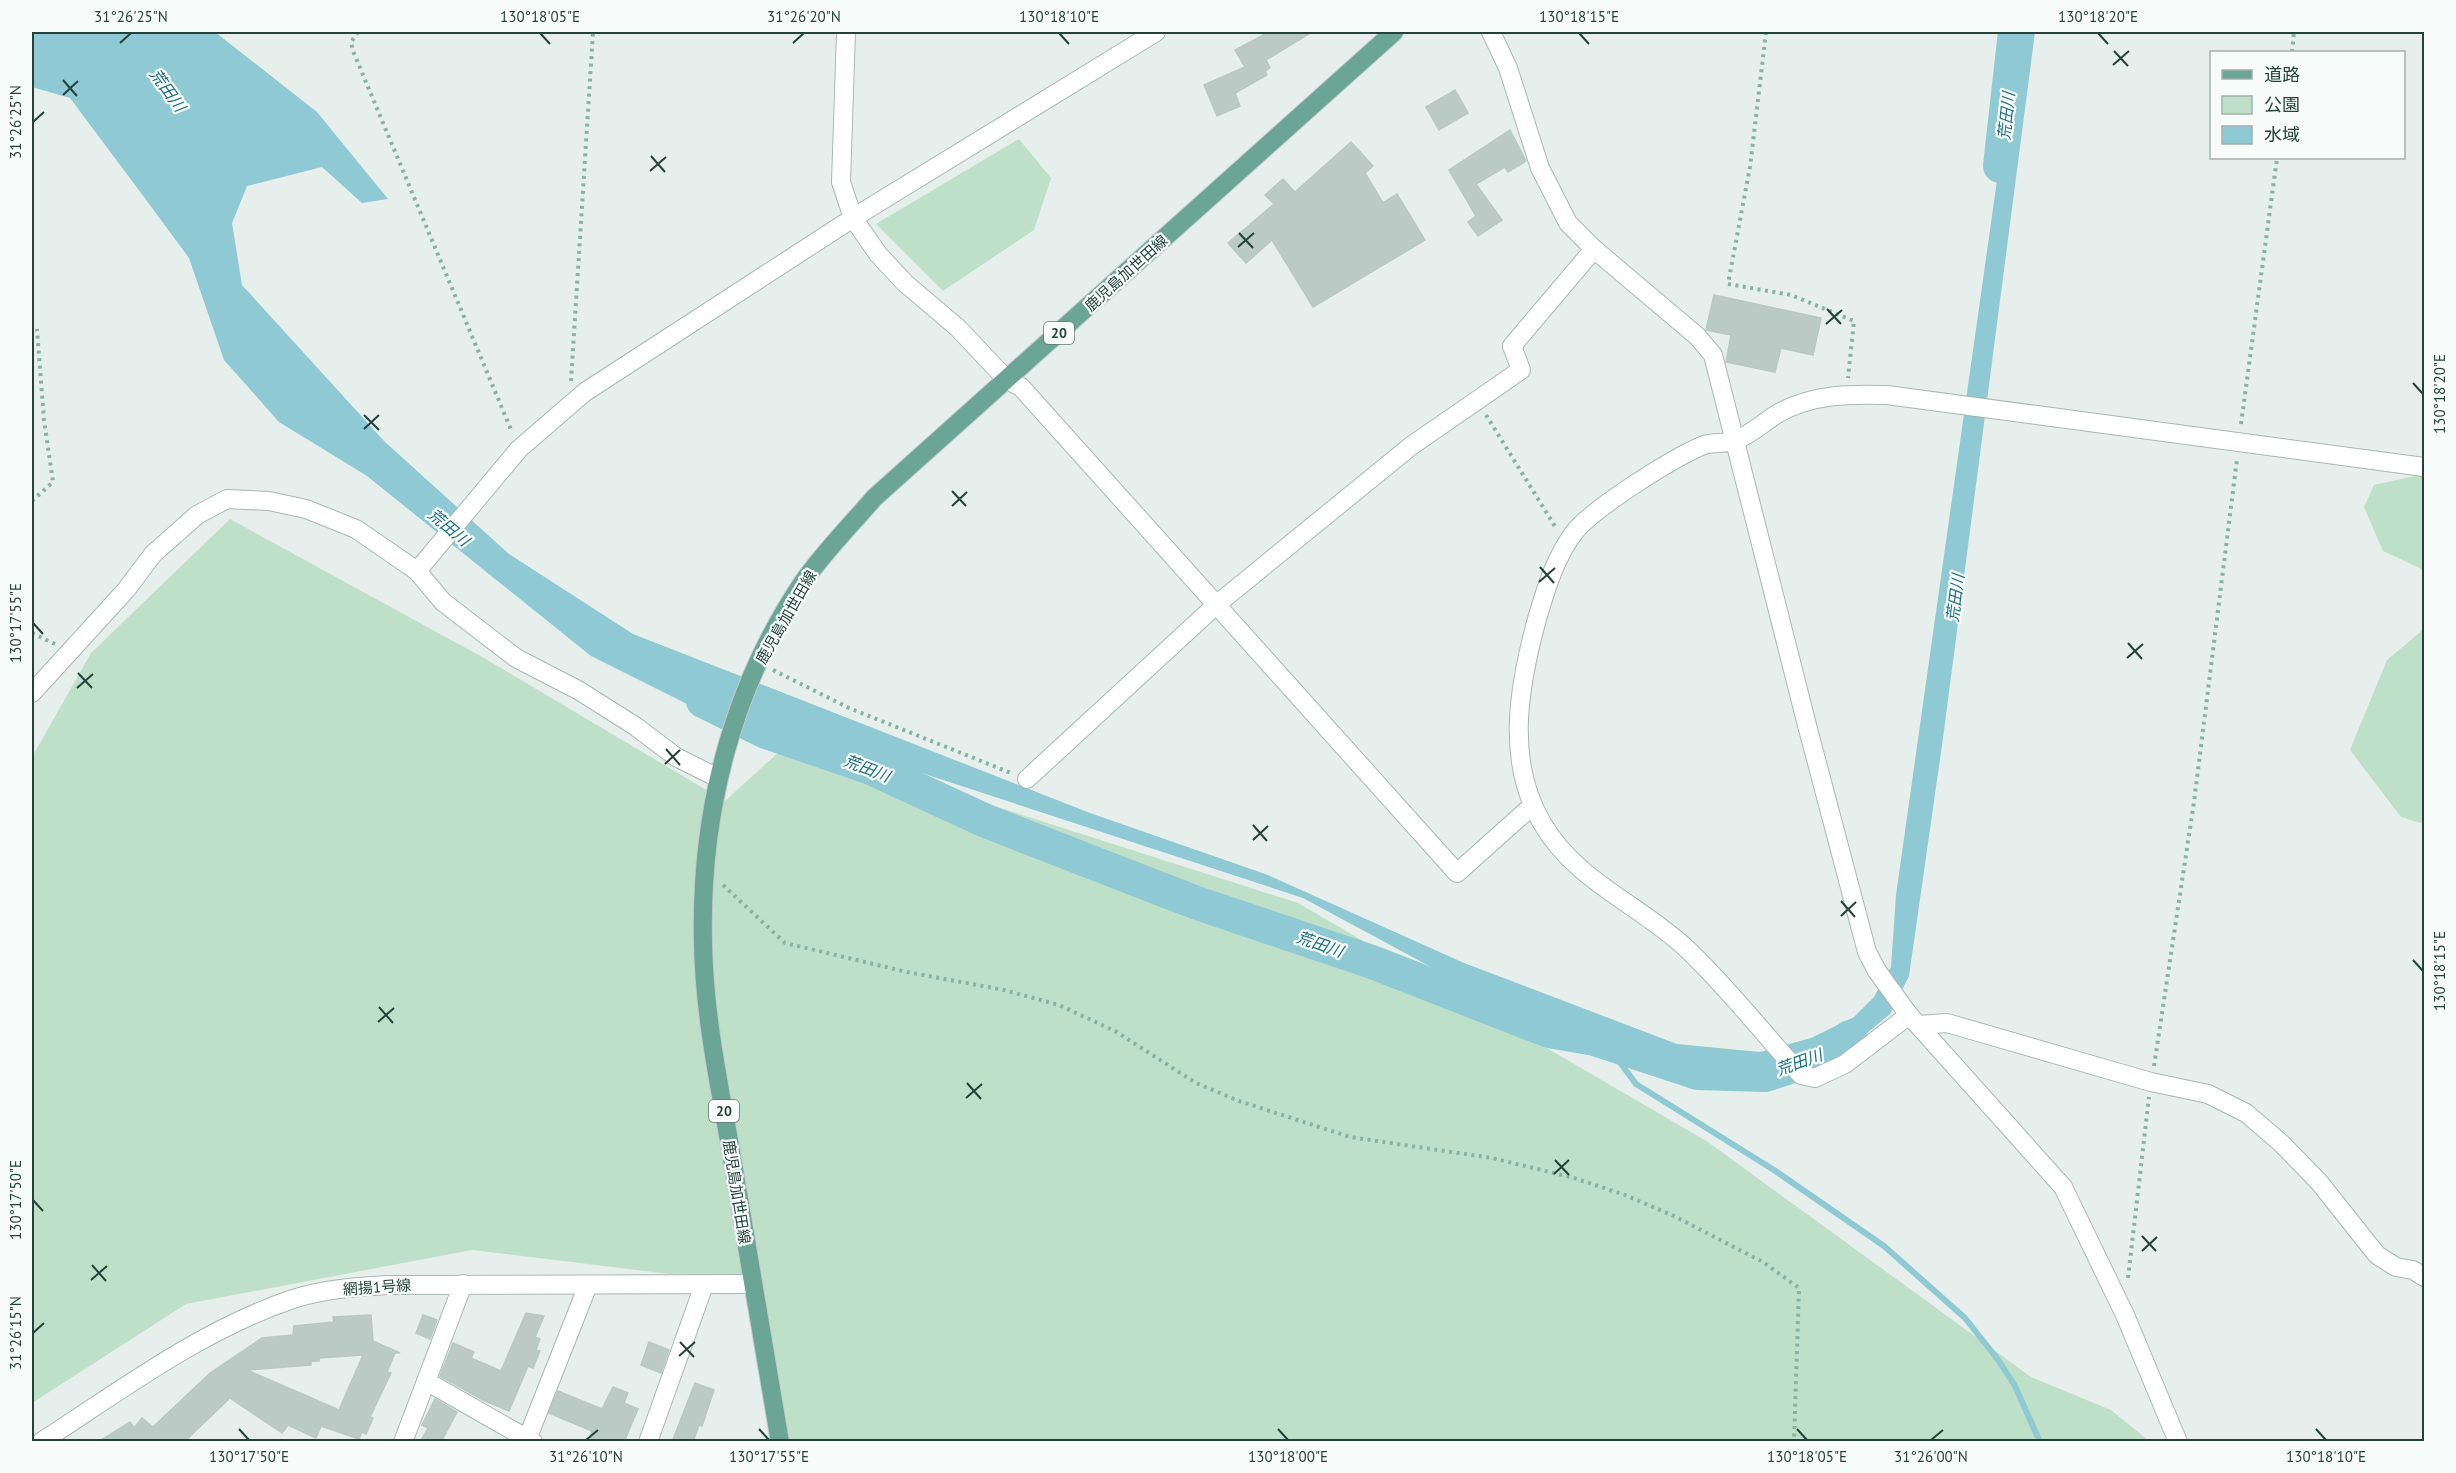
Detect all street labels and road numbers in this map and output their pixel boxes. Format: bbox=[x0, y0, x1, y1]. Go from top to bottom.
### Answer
street label: 鹿児島加世田線 bbox=[1081, 231, 1171, 315]
road number: 20 bbox=[1044, 322, 1074, 344]
street label: 鹿児島加世田線 bbox=[752, 567, 820, 667]
road number: 20 bbox=[709, 1100, 739, 1122]
street label: 鹿児島加世田線 bbox=[719, 1139, 755, 1245]
street label: 網揚1号線 bbox=[342, 1275, 412, 1299]

